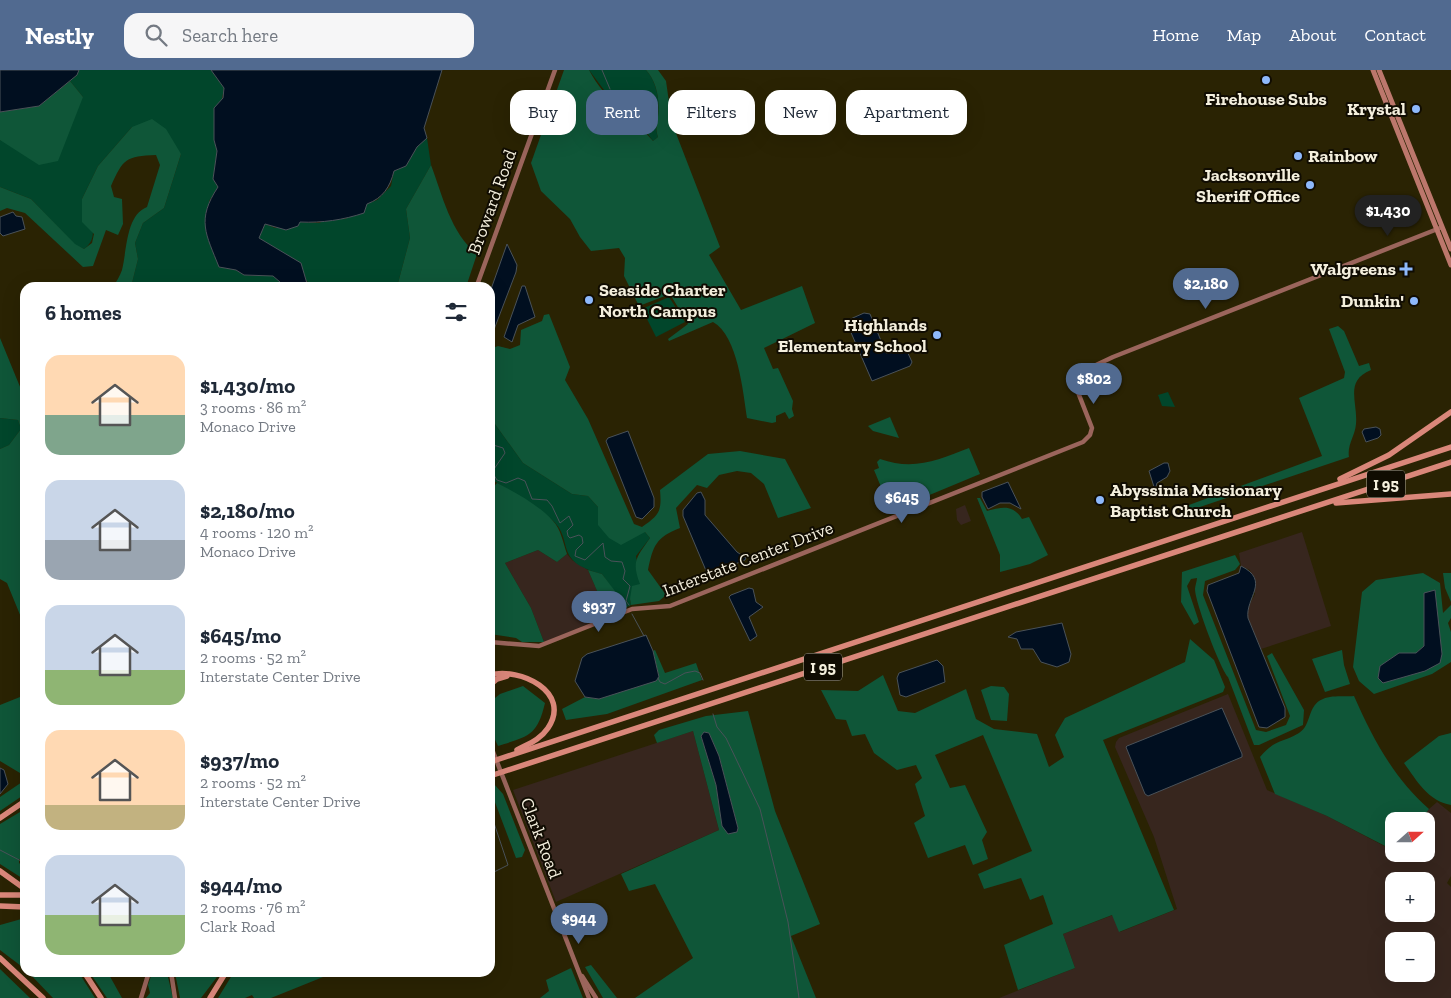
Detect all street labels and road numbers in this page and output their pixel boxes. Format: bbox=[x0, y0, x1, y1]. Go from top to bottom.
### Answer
street label: Broward Road bbox=[463, 146, 521, 258]
road number: I 95 bbox=[1367, 470, 1405, 498]
street label: Interstate Center Drive bbox=[660, 516, 836, 602]
road number: I 95 bbox=[804, 654, 842, 680]
street label: Clark Road bbox=[516, 795, 566, 882]

